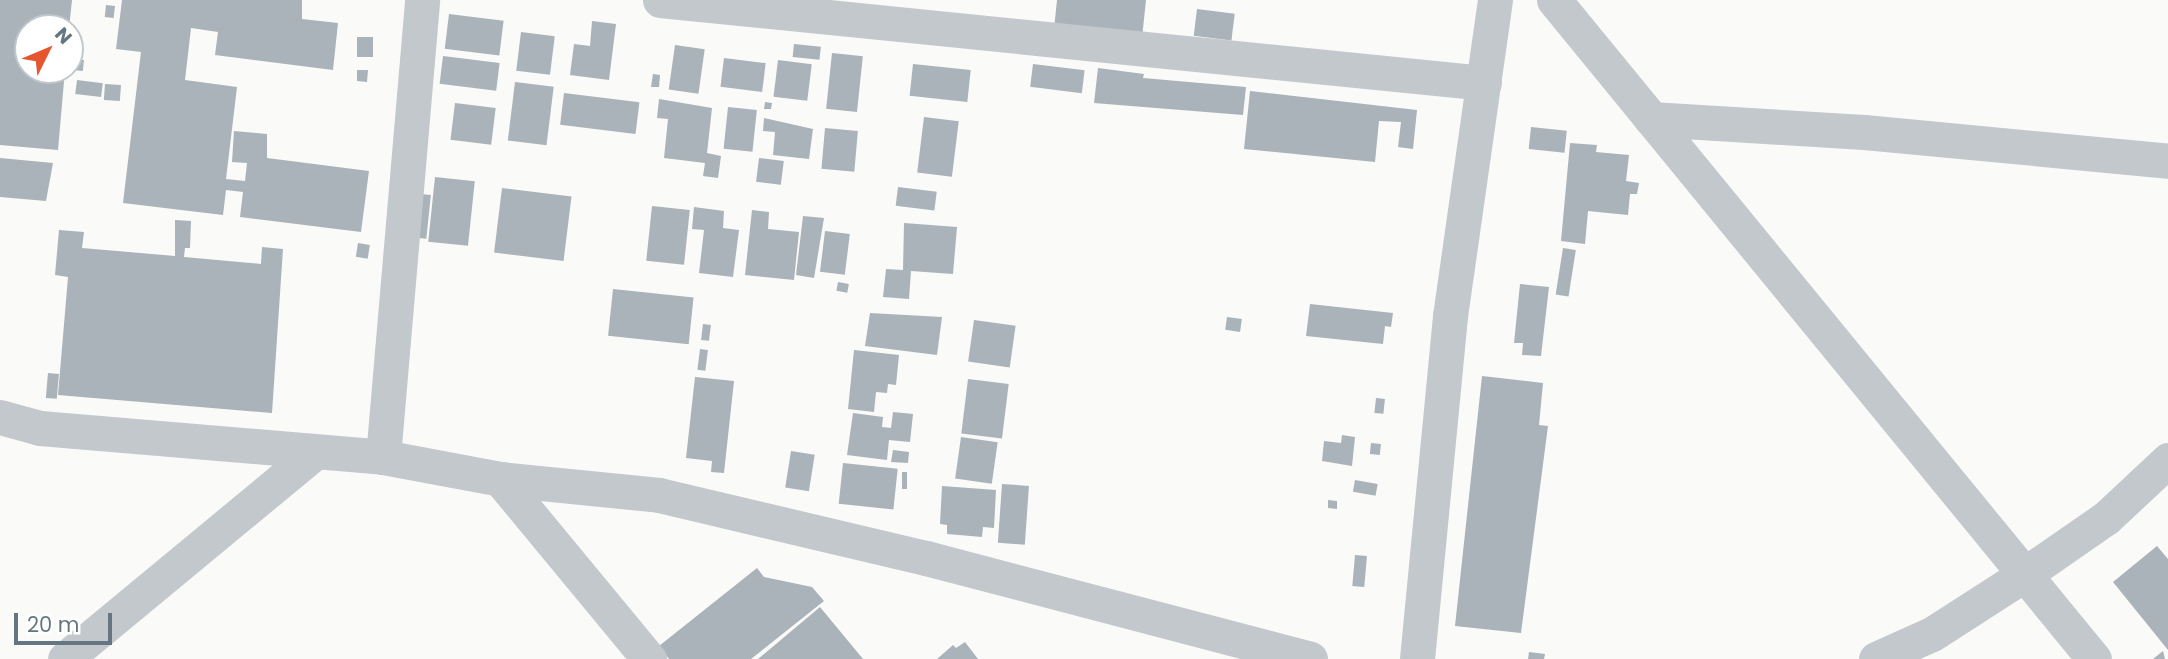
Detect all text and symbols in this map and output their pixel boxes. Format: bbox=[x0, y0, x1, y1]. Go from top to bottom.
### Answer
north arrow bbox=[14, 14, 84, 84]
text: N bbox=[49, 21, 78, 50]
scale bar bbox=[18, 600, 116, 644]
text: 20 m bbox=[27, 610, 80, 639]

